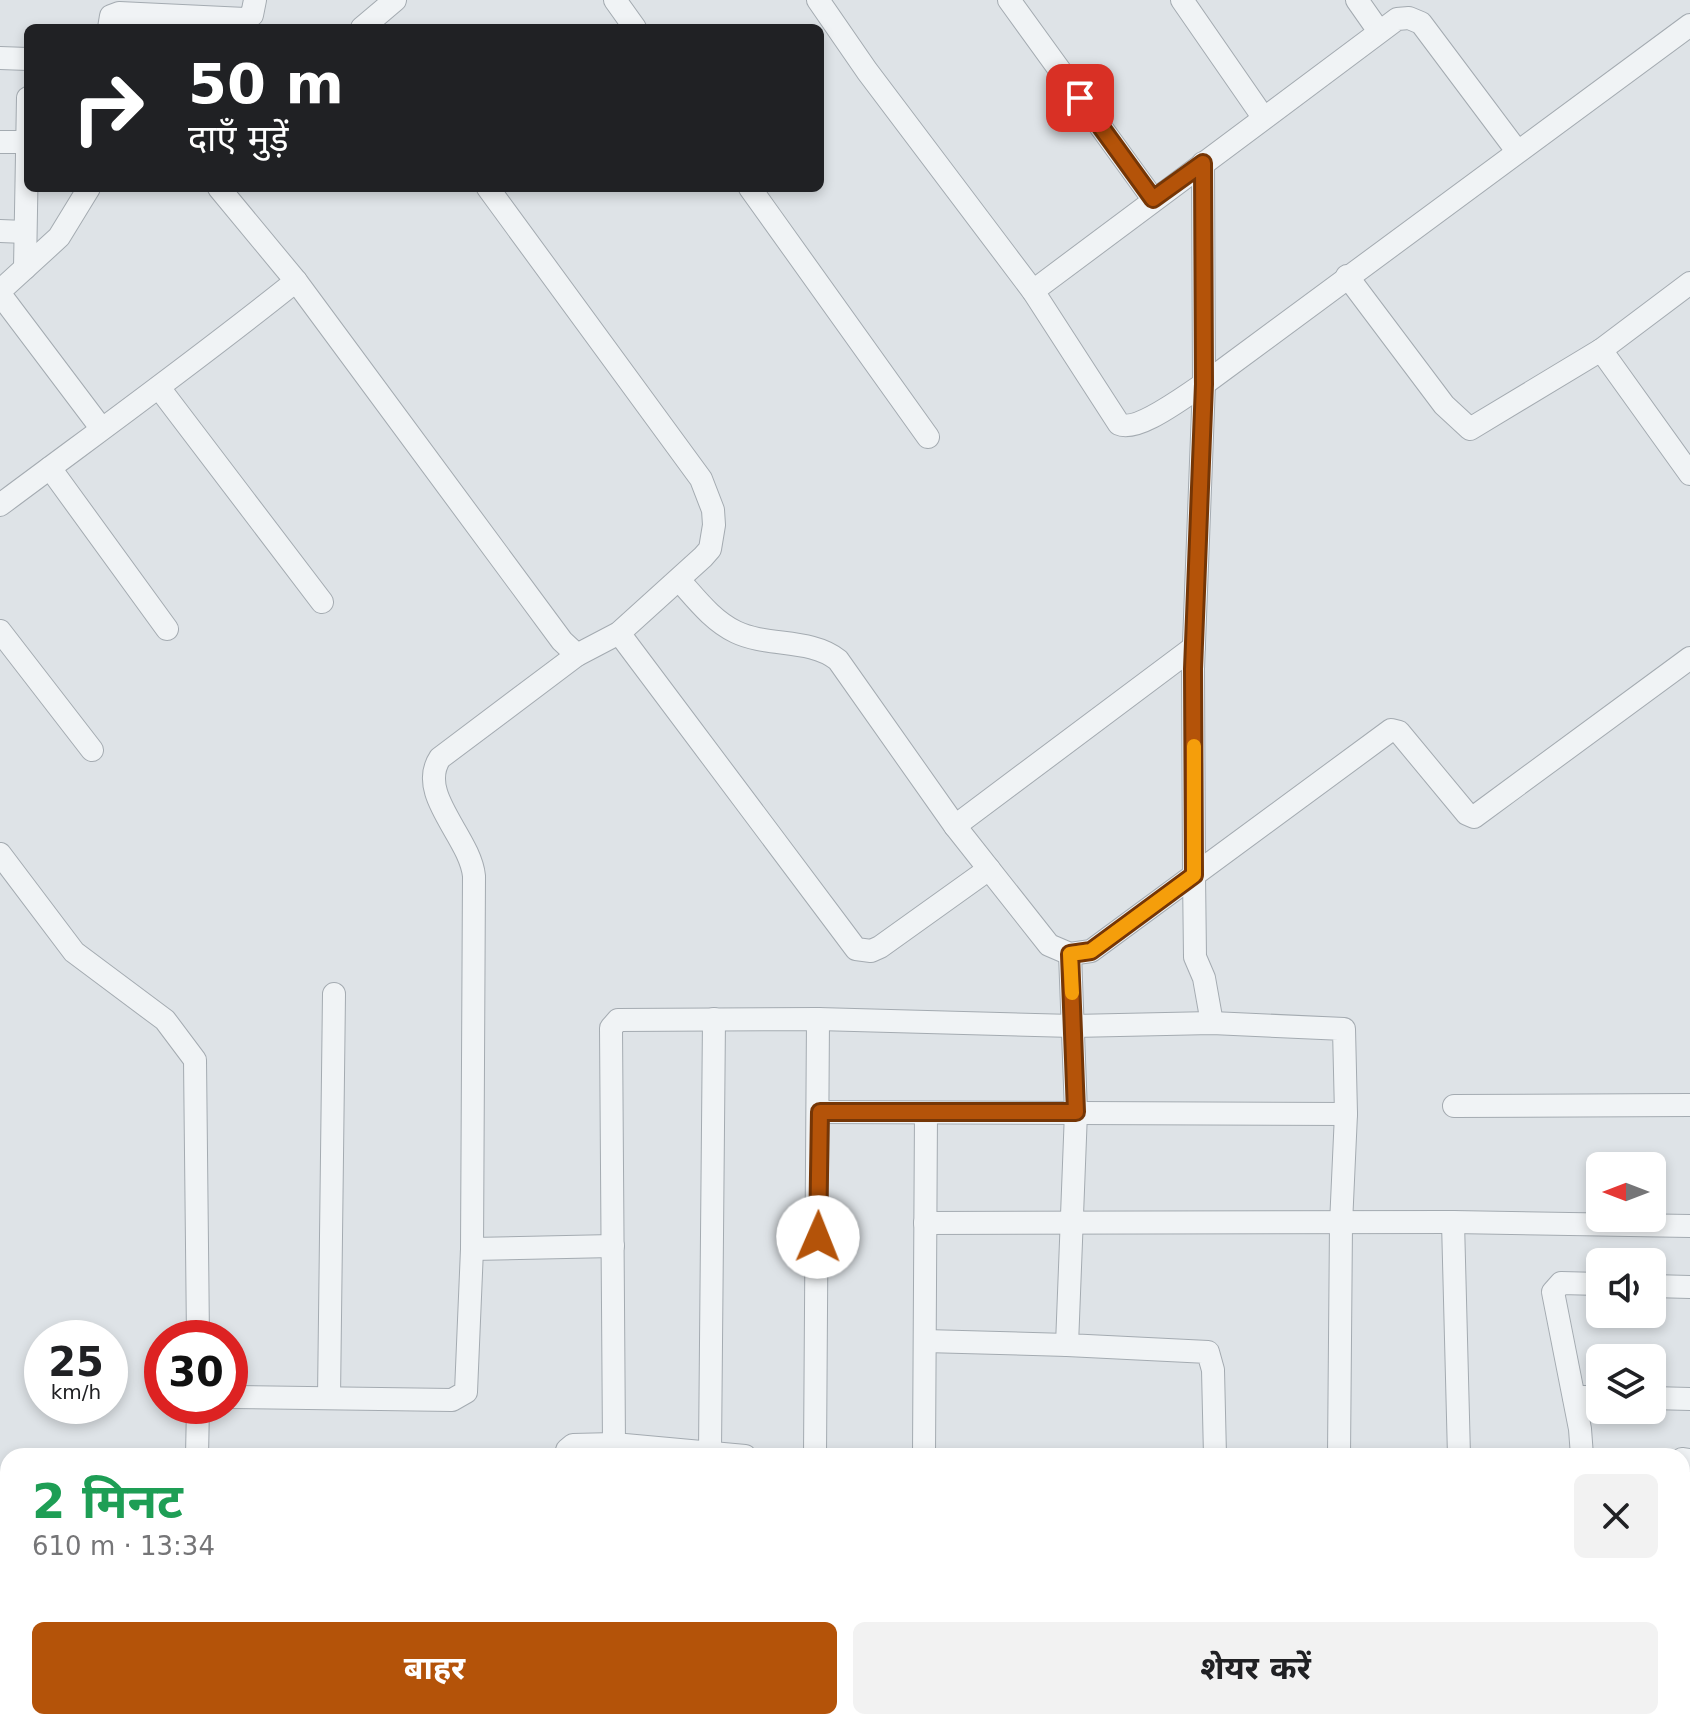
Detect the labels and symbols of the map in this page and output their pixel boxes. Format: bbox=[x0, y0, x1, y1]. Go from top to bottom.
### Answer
pin bbox=[1046, 64, 1114, 132]
north arrow bbox=[1586, 1152, 1666, 1232]
position arrow bbox=[776, 1195, 860, 1279]
speed limit sign: 30 bbox=[144, 1320, 248, 1424]

